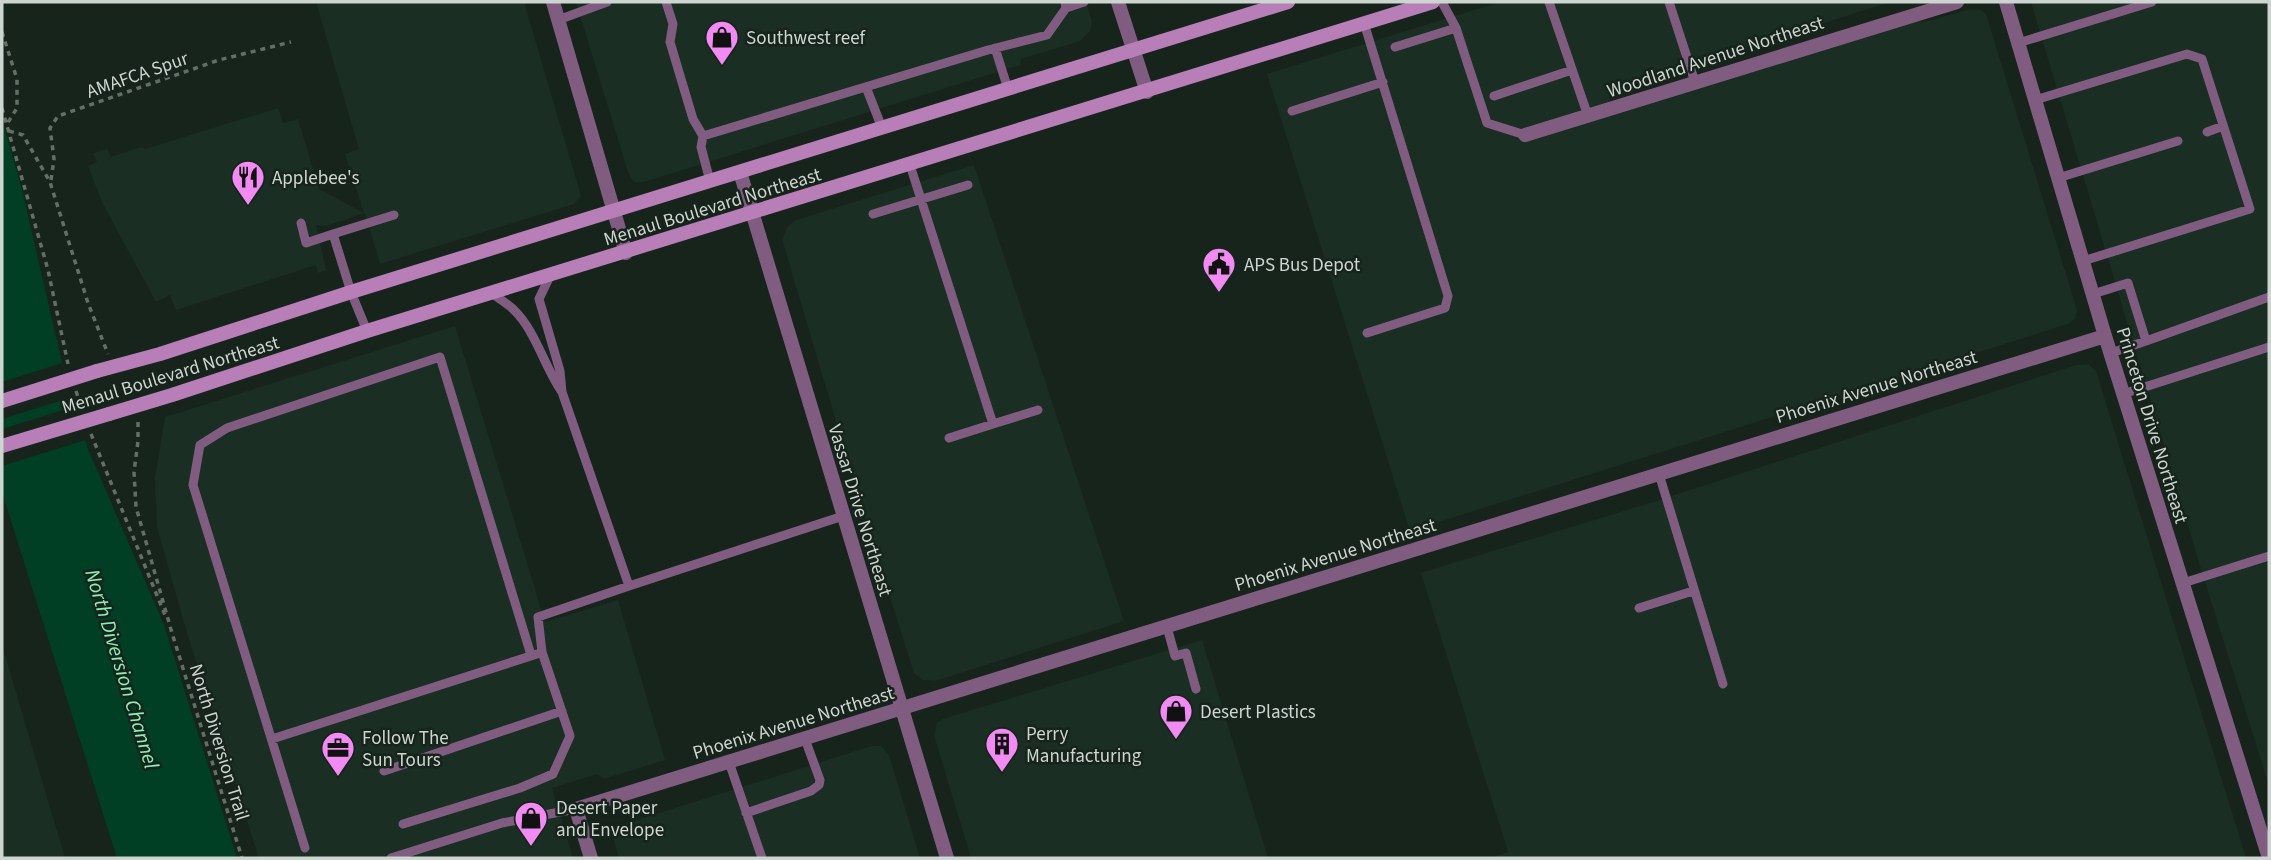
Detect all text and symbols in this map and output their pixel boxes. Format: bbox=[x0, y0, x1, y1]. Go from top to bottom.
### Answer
street label: Woodland Avenue Northeast bbox=[1604, 9, 1828, 105]
shop icon: Southwest reef bbox=[703, 18, 741, 67]
place label: Southwest reef bbox=[746, 25, 867, 52]
street label: AMAFCA Spur bbox=[83, 45, 192, 105]
restaurant icon: Applebee's bbox=[229, 158, 267, 207]
street label: Menaul Boulevard Northeast bbox=[600, 161, 825, 253]
place label: Applebee's bbox=[272, 165, 359, 192]
public building icon: APS Bus Depot bbox=[1200, 245, 1238, 294]
place label: APS Bus Depot bbox=[1244, 252, 1361, 279]
street label: Princeton Drive Northeast bbox=[2109, 324, 2194, 528]
street label: Menaul Boulevard Northeast bbox=[58, 329, 283, 421]
street label: Phoenix Avenue Northeast bbox=[1772, 344, 1981, 431]
street label: Vassar Drive Northeast bbox=[821, 421, 899, 600]
street label: Phoenix Avenue Northeast bbox=[1231, 512, 1440, 599]
water label: North Diversion Channel bbox=[77, 565, 167, 773]
street label: North Diversion Trail bbox=[182, 661, 255, 824]
street label: Phoenix Avenue Northeast bbox=[689, 680, 898, 767]
shop icon: Desert Plastics bbox=[1157, 692, 1195, 741]
place label: Desert Plastics bbox=[1200, 699, 1316, 726]
place label: Perry Manufacturing bbox=[1026, 721, 1142, 770]
place label: Follow The Sun Tours bbox=[362, 725, 449, 774]
building icon: Perry Manufacturing bbox=[983, 725, 1021, 774]
office icon: Follow The Sun Tours bbox=[319, 729, 357, 778]
place label: Desert Paper and Envelope bbox=[556, 795, 664, 844]
shop icon: Desert Paper and Envelope bbox=[512, 799, 550, 848]

